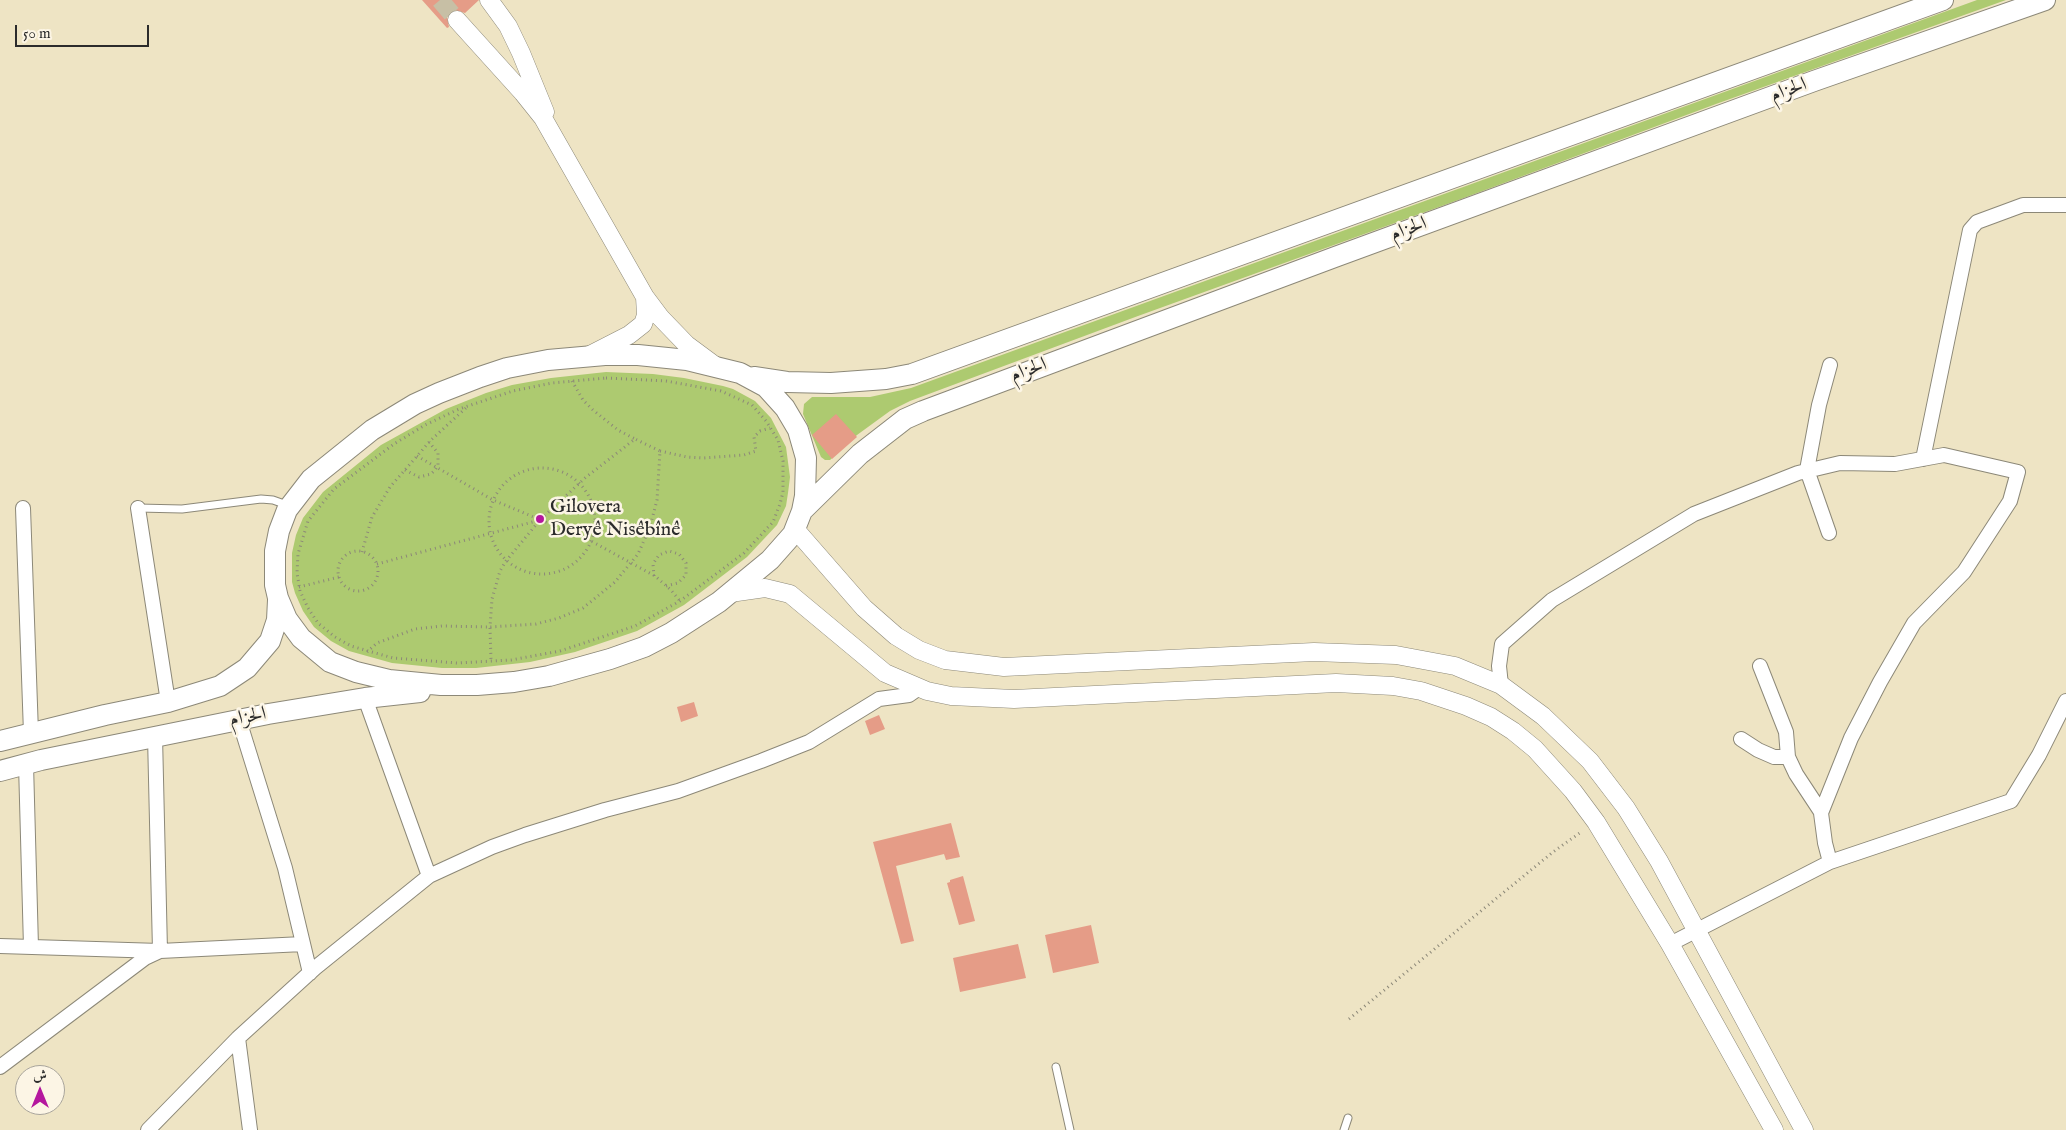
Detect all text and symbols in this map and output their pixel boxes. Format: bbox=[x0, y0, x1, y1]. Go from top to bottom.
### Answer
scale bar bbox=[18, 15, 151, 47]
text: 50 m bbox=[23, 24, 51, 43]
street label: الحزام bbox=[1767, 73, 1811, 109]
street label: الحزام bbox=[1387, 212, 1431, 248]
street label: الحزام bbox=[1007, 353, 1051, 389]
place label: Gilovera Deryê Nisêbînê bbox=[550, 496, 680, 543]
marker: Gilovera Deryê Nisêbînê bbox=[534, 513, 546, 525]
street label: الحزام bbox=[227, 703, 269, 733]
north arrow bbox=[15, 1065, 65, 1115]
text: ش bbox=[33, 1067, 47, 1085]

